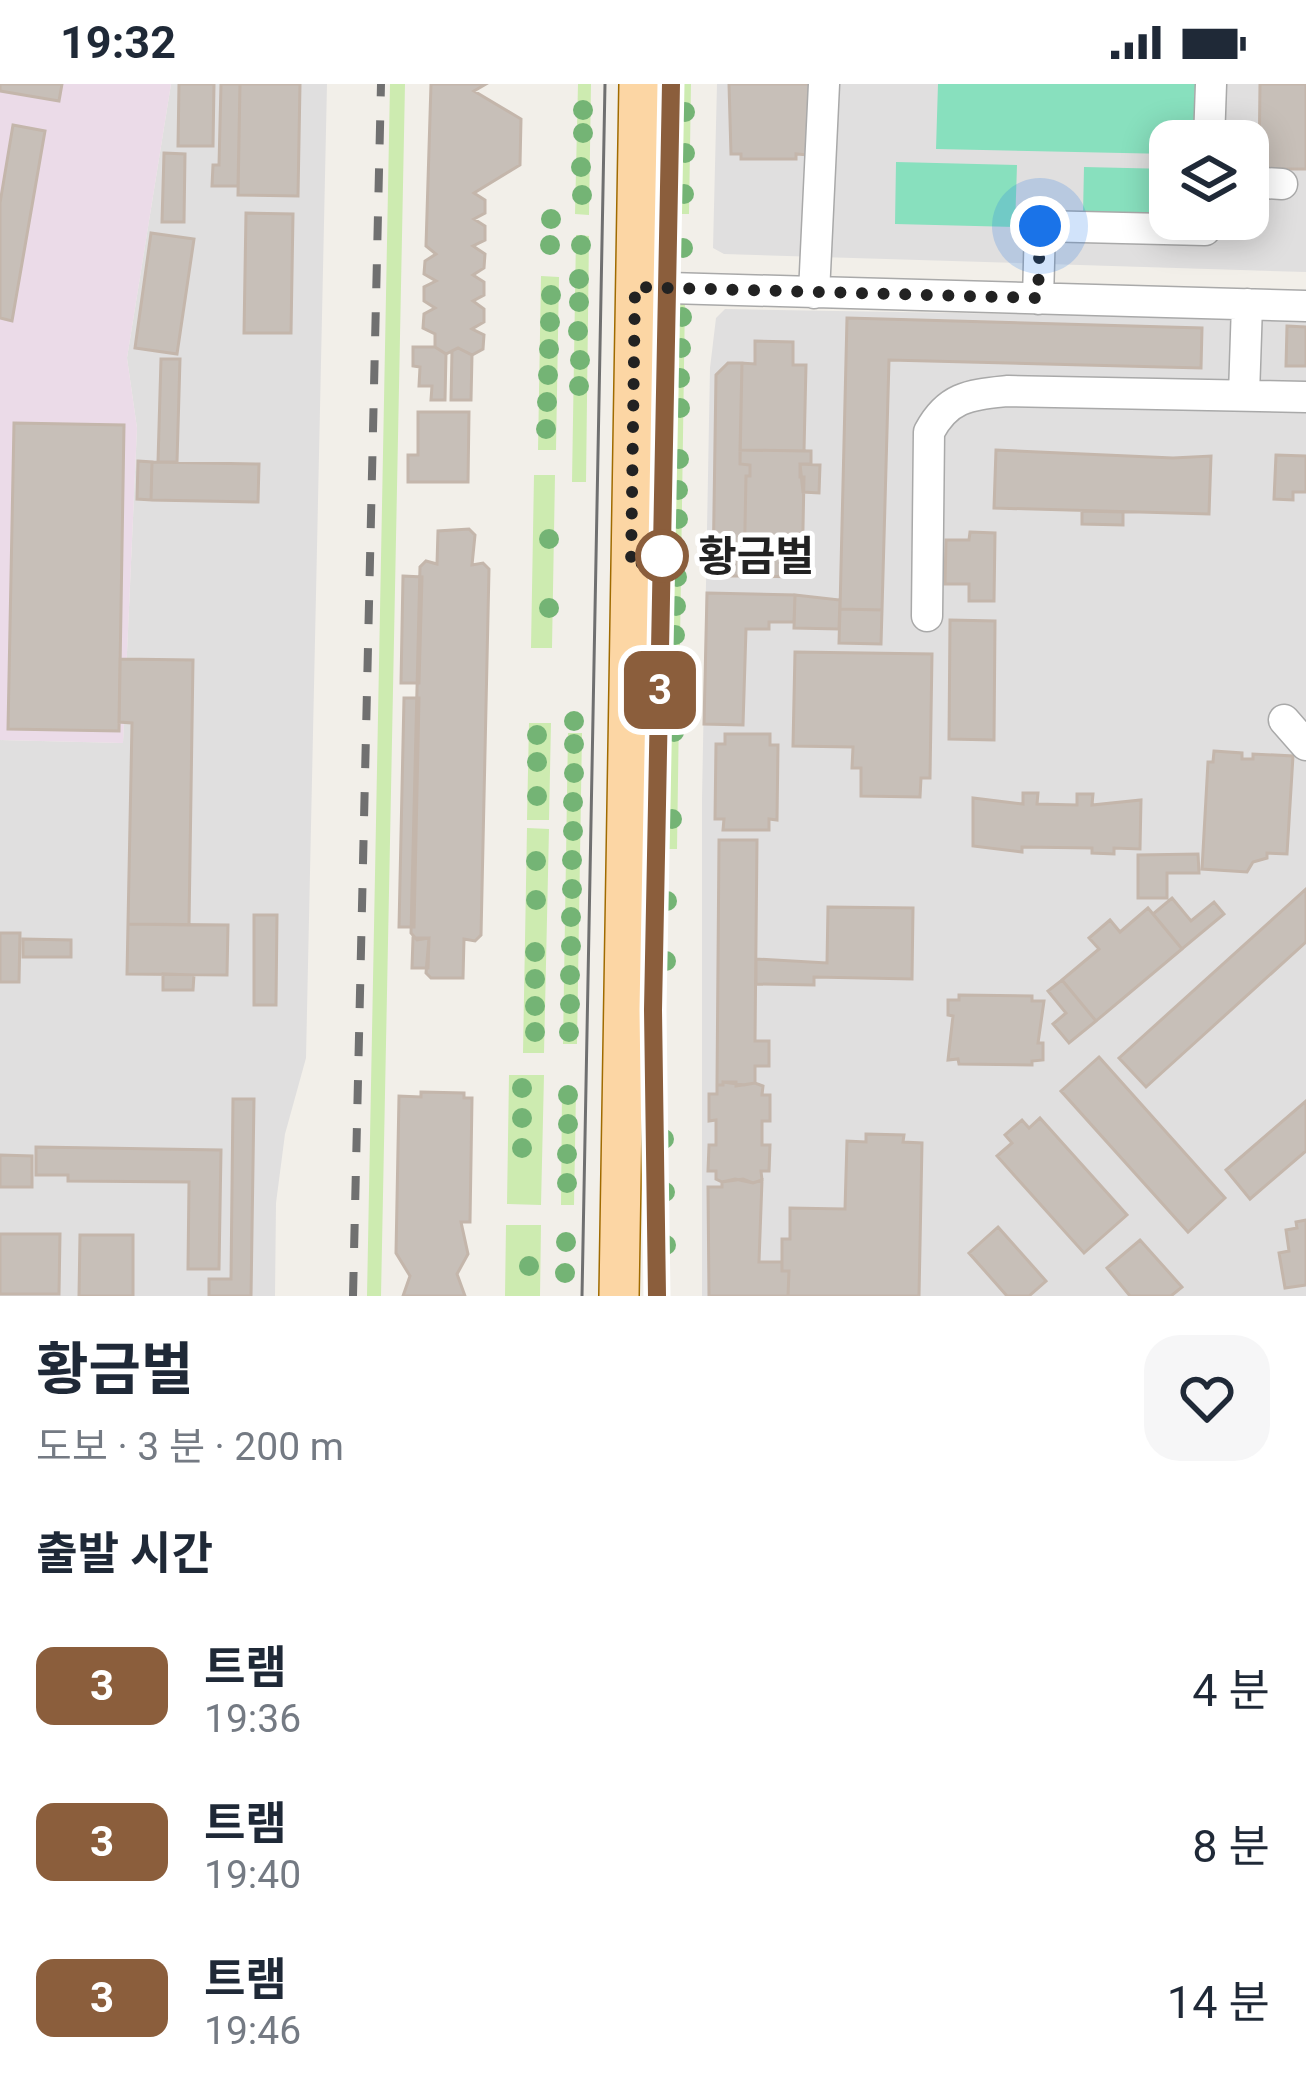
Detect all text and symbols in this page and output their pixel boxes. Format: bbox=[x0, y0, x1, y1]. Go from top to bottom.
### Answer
text: 19:32 bbox=[60, 16, 176, 69]
map controls bbox=[1149, 120, 1269, 240]
button: layers bbox=[1149, 120, 1269, 240]
your location bbox=[1010, 196, 1070, 256]
marker: 황금벌 bbox=[637, 531, 687, 581]
place label: 황금벌 bbox=[698, 532, 814, 581]
line badge: 3 bbox=[621, 651, 699, 729]
text: 3 bbox=[648, 665, 672, 714]
button: heart bbox=[1144, 1335, 1270, 1461]
text: 황금벌 bbox=[36, 1336, 193, 1403]
text: 도보 · 3 분 · 200 m bbox=[36, 1424, 344, 1470]
text: 출발 시간 bbox=[36, 1527, 213, 1580]
text: 트램 bbox=[204, 1641, 287, 1694]
text: 3 bbox=[90, 1661, 114, 1710]
text: 4 분 bbox=[1192, 1664, 1270, 1717]
text: 19:36 bbox=[204, 1696, 301, 1742]
text: 트램 bbox=[204, 1797, 287, 1850]
text: 3 bbox=[90, 1817, 114, 1866]
text: 8 분 bbox=[1192, 1820, 1270, 1873]
text: 19:40 bbox=[204, 1852, 301, 1898]
text: 트램 bbox=[204, 1953, 287, 2006]
text: 3 bbox=[90, 1973, 114, 2022]
text: 14 분 bbox=[1167, 1976, 1270, 2029]
text: 19:46 bbox=[204, 2008, 301, 2054]

